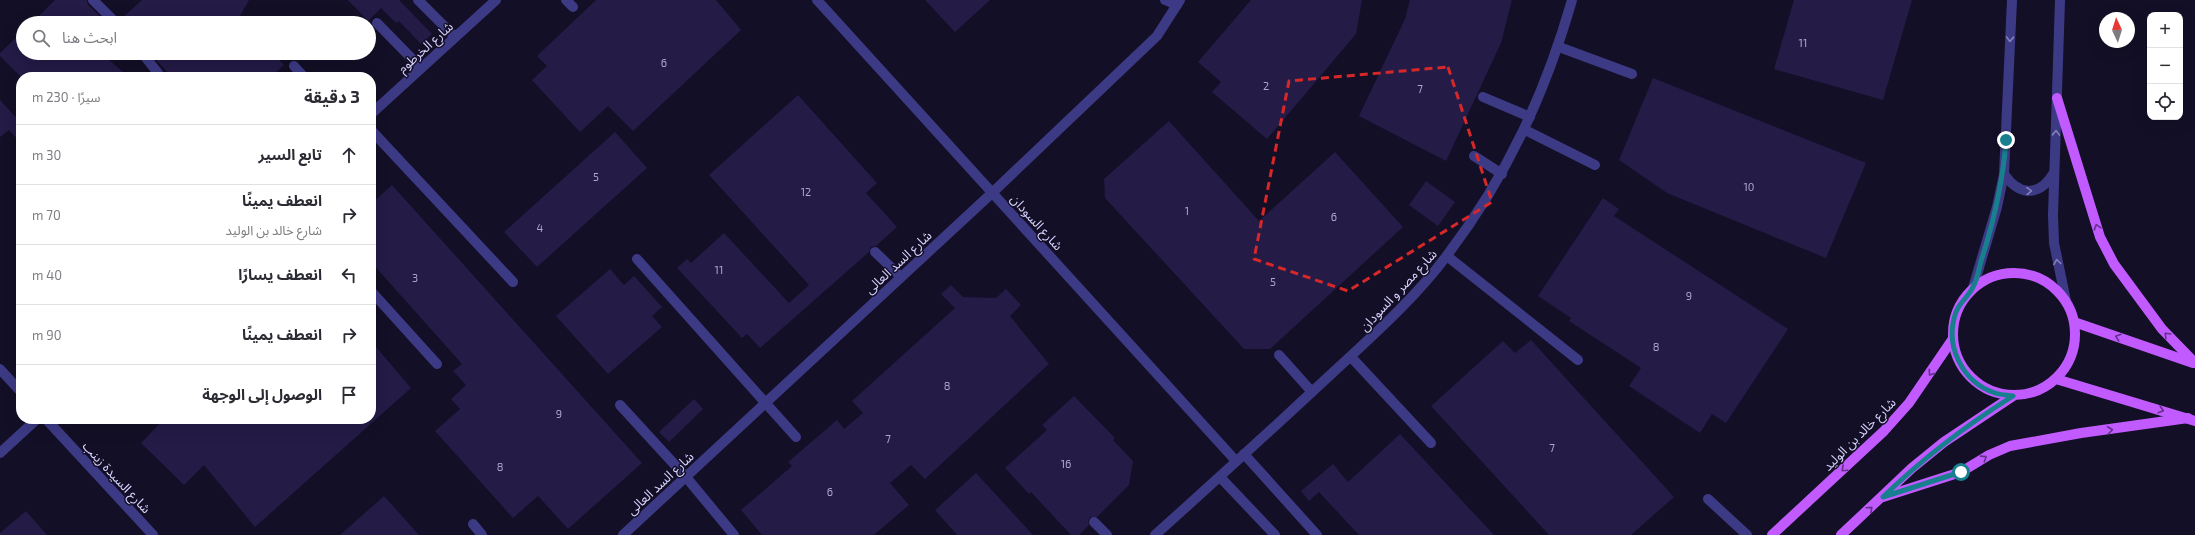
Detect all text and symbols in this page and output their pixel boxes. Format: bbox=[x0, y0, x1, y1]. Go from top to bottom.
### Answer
north arrow bbox=[2099, 12, 2135, 48]
map controls bbox=[2147, 12, 2183, 120]
button: + bbox=[2147, 12, 2183, 48]
search box bbox=[16, 16, 376, 60]
street label: شارع الخرطوم bbox=[394, 18, 458, 78]
icon: search bbox=[30, 27, 52, 49]
text: ابحث هنا bbox=[62, 28, 117, 46]
house number: 11 bbox=[1799, 36, 1807, 49]
one-way arrow bbox=[2006, 36, 2015, 42]
button: − bbox=[2147, 48, 2183, 84]
house number: 6 bbox=[661, 56, 667, 69]
house number: 2 bbox=[1263, 79, 1269, 92]
house number: 7 bbox=[1417, 82, 1423, 95]
button: locate bbox=[2147, 84, 2183, 120]
text: 3 دقيقة bbox=[304, 86, 360, 106]
text: سيرًا · 230 m bbox=[32, 89, 101, 105]
one-way arrow bbox=[2052, 130, 2060, 136]
route end bbox=[1997, 131, 2015, 149]
icon: ahead bbox=[338, 144, 360, 166]
text: تابع السير bbox=[259, 145, 322, 163]
text: 30 m bbox=[32, 147, 61, 163]
house number: 5 bbox=[593, 170, 599, 183]
house number: 10 bbox=[1743, 180, 1755, 193]
house number: 12 bbox=[801, 185, 811, 198]
one-way arrow bbox=[2026, 186, 2032, 195]
text: انعطف يمينًا bbox=[242, 191, 322, 209]
street label: شارع السودان bbox=[1005, 191, 1066, 255]
icon: right bbox=[338, 204, 360, 226]
house number: 1 bbox=[1185, 204, 1189, 217]
text: 70 m bbox=[32, 207, 61, 223]
house number: 6 bbox=[1331, 210, 1337, 223]
house number: 4 bbox=[537, 221, 544, 234]
text: شارع خالد بن الوليد bbox=[225, 222, 322, 238]
one-way arrow bbox=[2093, 224, 2102, 231]
street label: شارع السد العالى bbox=[861, 227, 937, 299]
street label: شارع مصر و السودان bbox=[1356, 246, 1442, 336]
one-way arrow bbox=[2053, 259, 2062, 266]
house number: 11 bbox=[715, 263, 723, 276]
icon: left bbox=[338, 264, 360, 286]
text: انعطف يسارًا bbox=[238, 265, 322, 283]
text: 40 m bbox=[32, 267, 62, 283]
house number: 3 bbox=[412, 271, 418, 284]
house number: 5 bbox=[1270, 275, 1276, 288]
house number: 9 bbox=[1686, 289, 1692, 302]
icon: right bbox=[338, 324, 360, 346]
text: انعطف يمينًا bbox=[242, 325, 322, 343]
text: 90 m bbox=[32, 327, 62, 343]
one-way arrow bbox=[2165, 332, 2172, 340]
one-way arrow bbox=[2115, 333, 2122, 342]
house number: 8 bbox=[1653, 340, 1659, 353]
one-way arrow bbox=[1928, 369, 1936, 376]
house number: 8 bbox=[944, 379, 950, 392]
icon: arrive bbox=[338, 384, 360, 406]
text: الوصول إلى الوجهة bbox=[202, 385, 322, 403]
street label: شارع خالد بن الوليد bbox=[1819, 394, 1901, 476]
one-way arrow bbox=[2157, 405, 2164, 414]
house number: 9 bbox=[556, 407, 562, 420]
one-way arrow bbox=[2107, 425, 2113, 434]
house number: 7 bbox=[885, 432, 891, 445]
street label: شارع السيدة زينب bbox=[77, 438, 154, 518]
house number: 7 bbox=[1549, 441, 1555, 454]
street label: شارع السد العالى bbox=[623, 448, 699, 520]
one-way arrow bbox=[1980, 456, 1987, 463]
house number: 16 bbox=[1061, 457, 1071, 470]
house number: 8 bbox=[497, 460, 503, 473]
route start bbox=[1952, 463, 1970, 481]
one-way arrow bbox=[1841, 464, 1848, 471]
house number: 6 bbox=[827, 485, 833, 498]
one-way arrow bbox=[1865, 506, 1873, 513]

